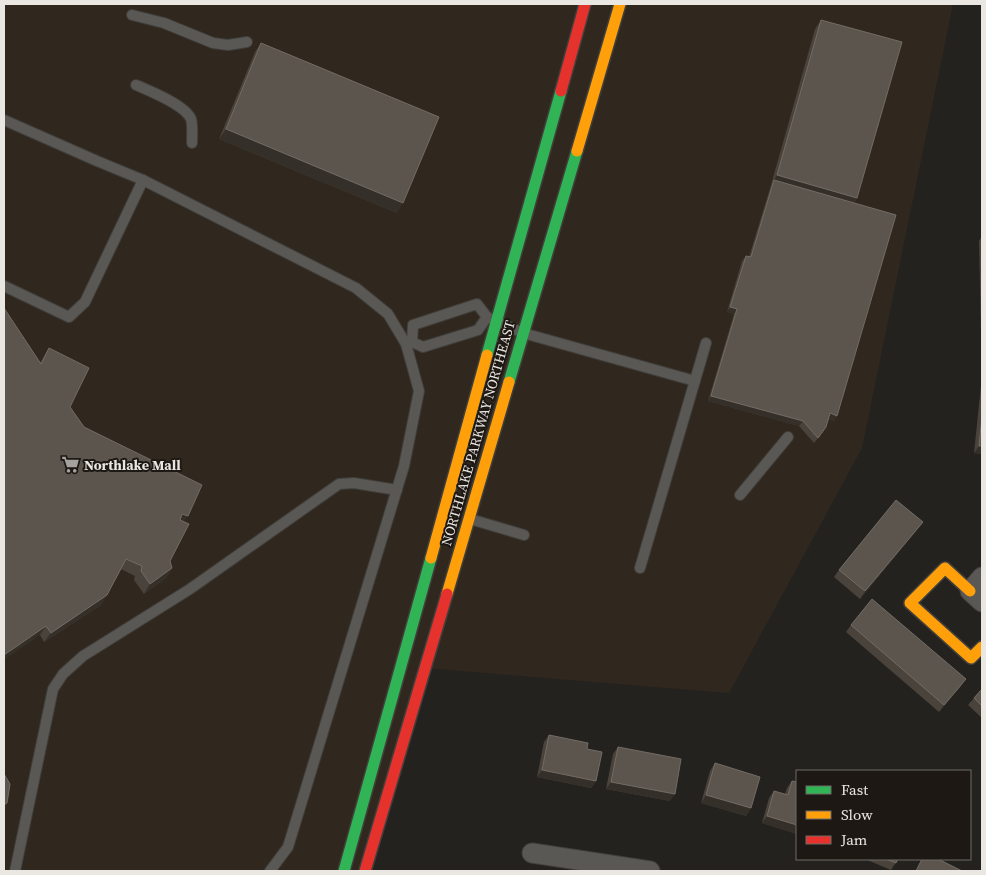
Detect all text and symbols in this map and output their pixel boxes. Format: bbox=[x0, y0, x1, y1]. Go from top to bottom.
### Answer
street label: NORTHLAKE PARKWAY NORTHEAST bbox=[436, 317, 520, 548]
supermarket icon: Northlake Mall bbox=[60, 455, 80, 475]
place label: Northlake Mall bbox=[84, 455, 181, 475]
legend bbox=[796, 770, 971, 860]
text: Fast bbox=[841, 779, 868, 800]
text: Slow bbox=[841, 804, 873, 825]
text: Jam bbox=[840, 829, 868, 850]

